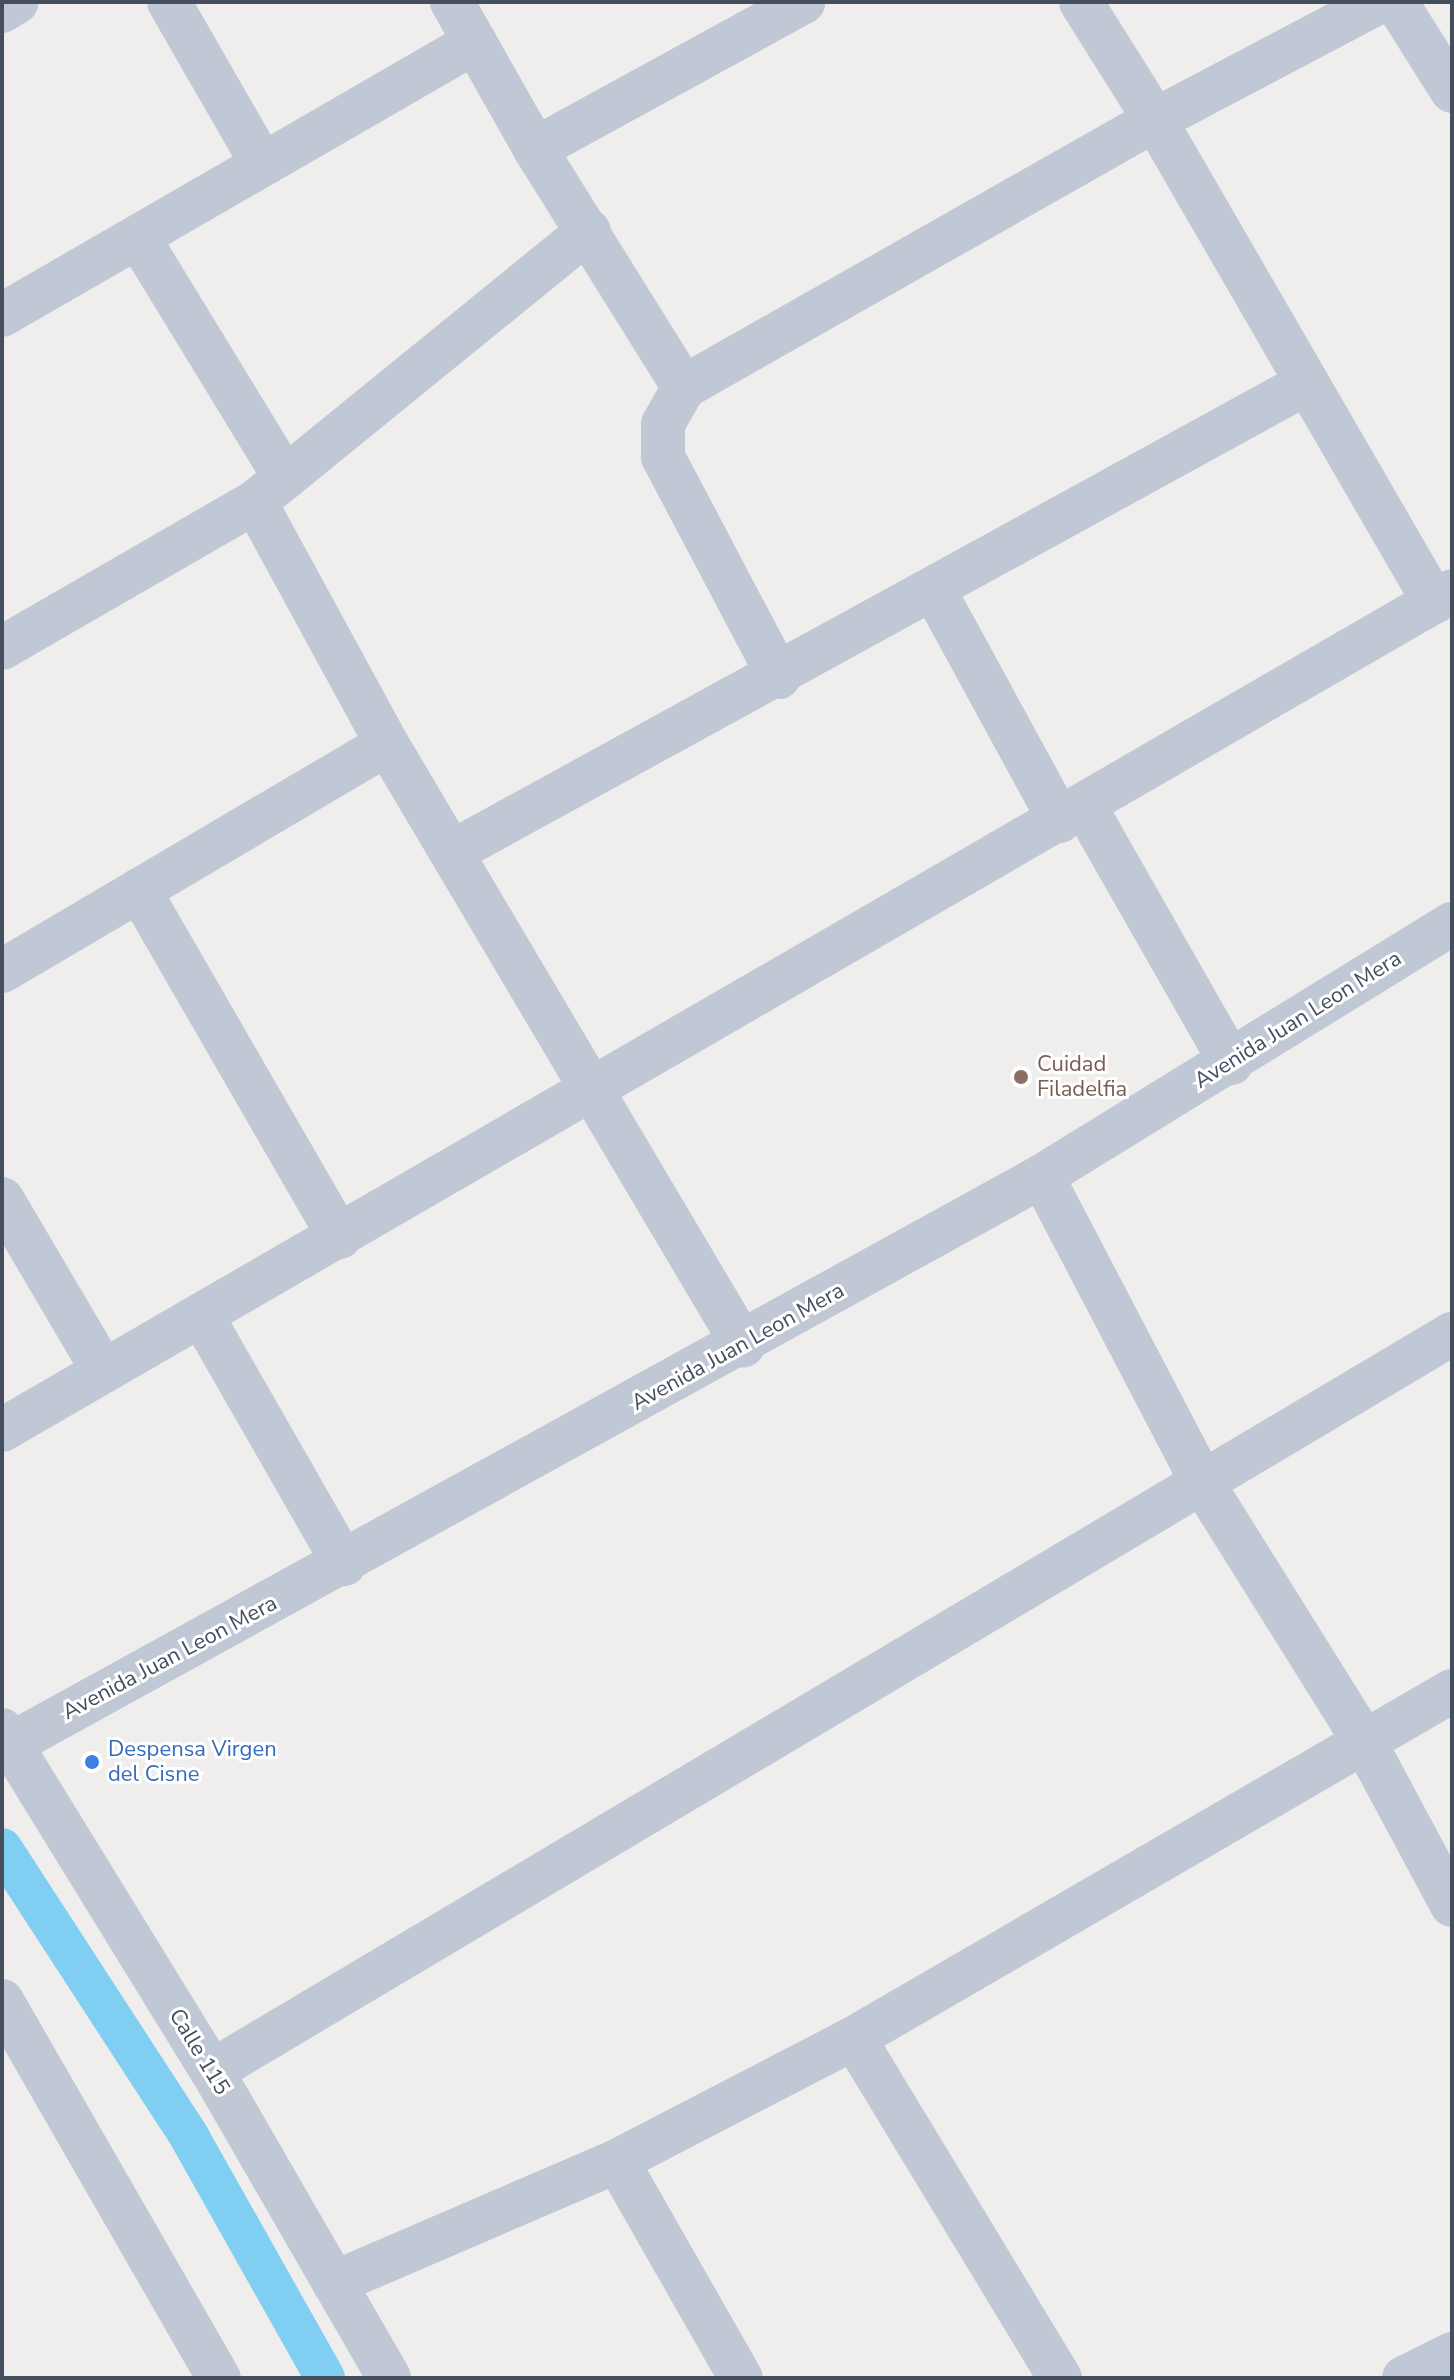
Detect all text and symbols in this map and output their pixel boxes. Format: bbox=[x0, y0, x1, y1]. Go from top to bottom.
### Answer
street label: Avenida Juan Leon Mera bbox=[1190, 945, 1406, 1095]
place label: Cuidad Filadelfia bbox=[1037, 1051, 1127, 1102]
marker: Cuidad Filadelfia bbox=[1012, 1068, 1030, 1086]
street label: Avenida Juan Leon Mera bbox=[627, 1277, 849, 1417]
street label: Avenida Juan Leon Mera bbox=[58, 1590, 282, 1726]
place label: Despensa Virgen del Cisne bbox=[108, 1736, 277, 1788]
marker: Despensa Virgen del Cisne bbox=[83, 1753, 101, 1771]
street label: Calle 115 bbox=[163, 2004, 235, 2100]

